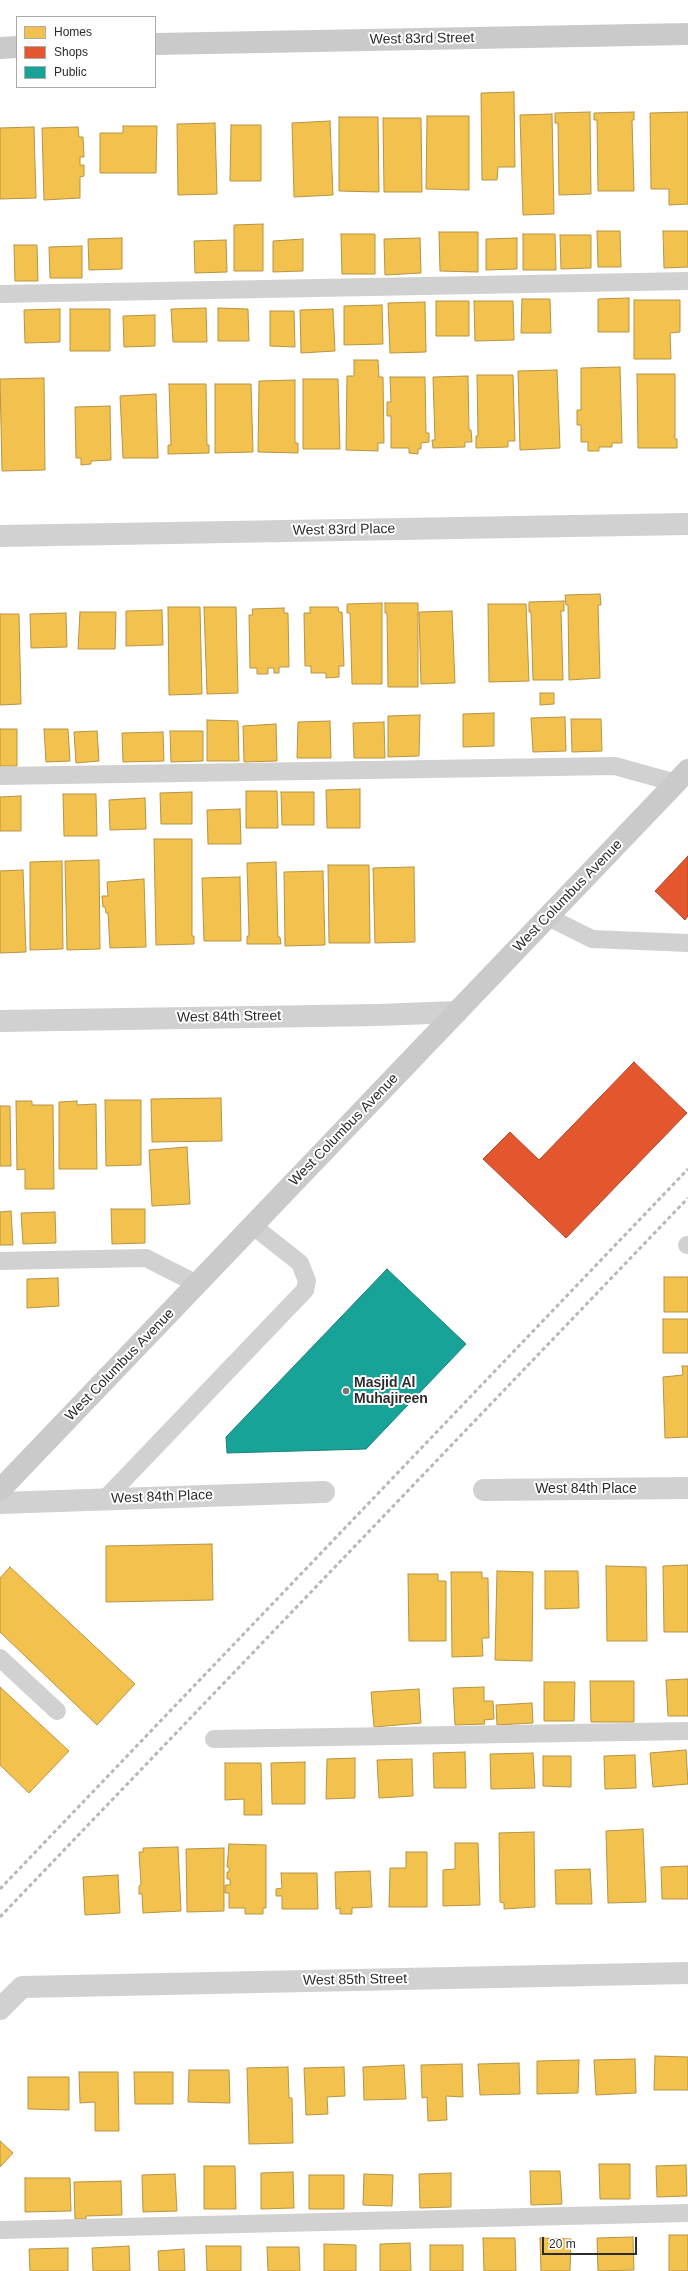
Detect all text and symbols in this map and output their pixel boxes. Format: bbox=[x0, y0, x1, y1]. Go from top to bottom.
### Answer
legend bbox=[16, 16, 156, 88]
text: Homes bbox=[54, 25, 92, 39]
street label: West 83rd Street bbox=[369, 30, 475, 48]
text: Shops bbox=[54, 45, 88, 59]
text: Public bbox=[54, 65, 87, 79]
street label: West 83rd Place bbox=[293, 521, 395, 539]
street label: West Columbus Avenue bbox=[510, 836, 626, 956]
street label: West 84th Street bbox=[177, 1008, 281, 1026]
street label: West Columbus Avenue bbox=[286, 1070, 402, 1190]
street label: West Columbus Avenue bbox=[62, 1305, 178, 1425]
place label: Masjid Al Muhajireen bbox=[354, 1375, 428, 1408]
marker: Masjid Al Muhajireen bbox=[341, 1386, 351, 1396]
street label: West 84th Place bbox=[535, 1481, 637, 1497]
street label: West 84th Place bbox=[111, 1487, 213, 1507]
street label: West 85th Street bbox=[303, 1971, 407, 1989]
scale bar bbox=[544, 2229, 639, 2255]
text: 20 m bbox=[549, 2237, 576, 2251]

